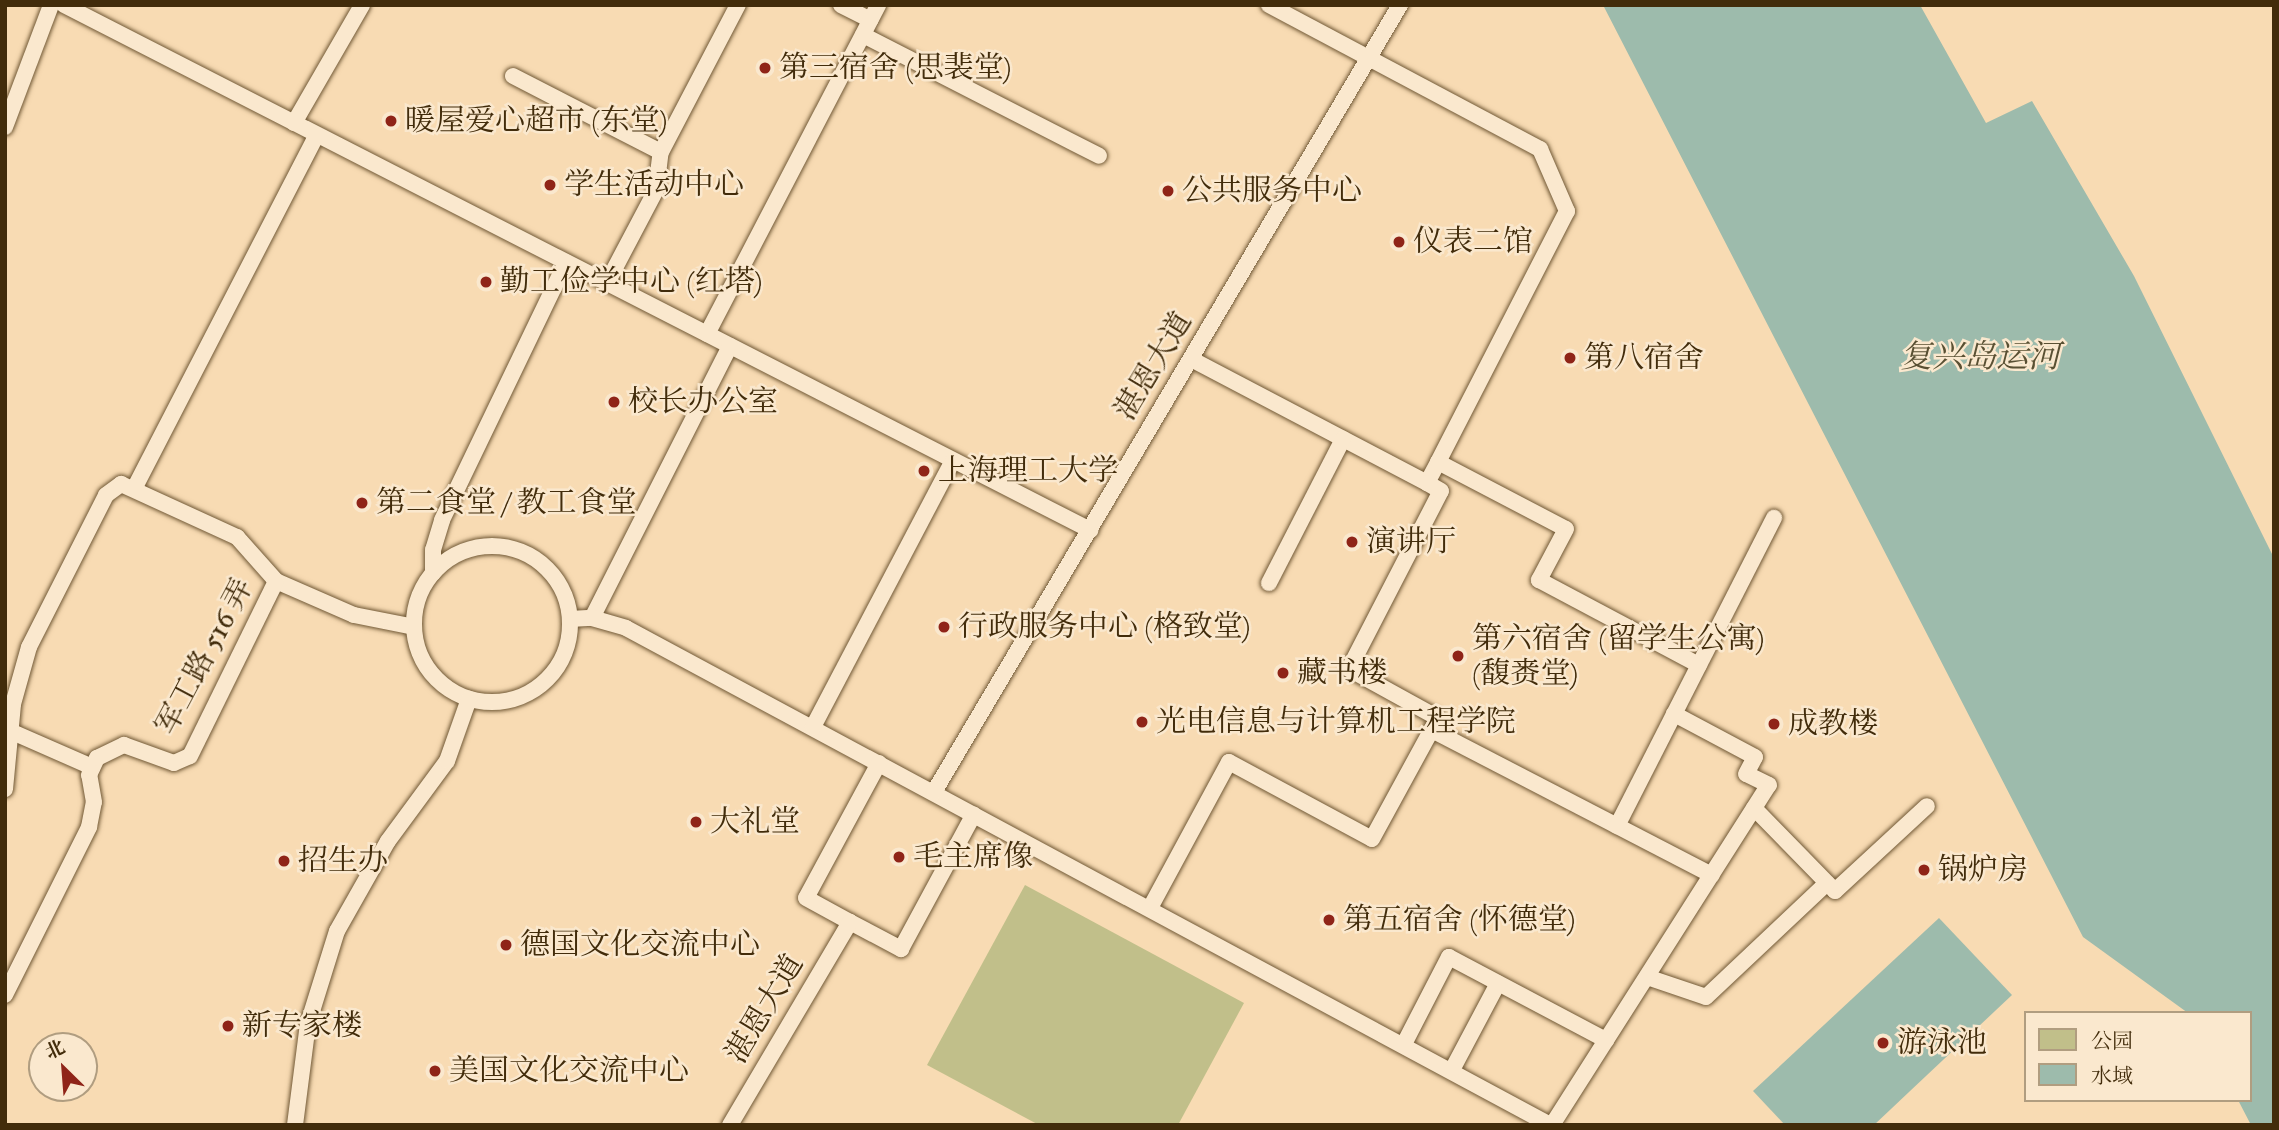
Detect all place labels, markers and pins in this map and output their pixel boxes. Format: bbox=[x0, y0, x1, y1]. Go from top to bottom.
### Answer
place label: 第三宿舍 (思裴堂) bbox=[779, 50, 1012, 86]
marker: 第三宿舍 (思裴堂) bbox=[757, 60, 773, 76]
place label: 暖屋爱心超市 (东堂) bbox=[405, 103, 668, 139]
marker: 暖屋爱心超市 (东堂) bbox=[383, 113, 399, 129]
place label: 学生活动中心 bbox=[564, 167, 744, 203]
place label: 公共服务中心 bbox=[1182, 173, 1362, 209]
marker: 学生活动中心 bbox=[542, 177, 558, 193]
marker: 公共服务中心 bbox=[1160, 183, 1176, 199]
place label: 仪表二馆 bbox=[1413, 224, 1533, 260]
marker: 仪表二馆 bbox=[1391, 234, 1407, 250]
place label: 勤工俭学中心 (红塔) bbox=[500, 264, 763, 300]
marker: 勤工俭学中心 (红塔) bbox=[478, 274, 494, 290]
place label: 第八宿舍 bbox=[1584, 340, 1704, 376]
marker: 第八宿舍 bbox=[1562, 350, 1578, 366]
place label: 校长办公室 bbox=[628, 384, 778, 420]
marker: 校长办公室 bbox=[606, 394, 622, 410]
place label: 上海理工大学 bbox=[938, 453, 1118, 489]
marker: 上海理工大学 bbox=[916, 463, 932, 479]
place label: 第二食堂 / 教工食堂 bbox=[376, 485, 636, 521]
marker: 第二食堂 / 教工食堂 bbox=[354, 495, 370, 511]
place label: 演讲厅 bbox=[1366, 524, 1456, 560]
marker: 演讲厅 bbox=[1344, 534, 1360, 550]
place label: 行政服务中心 (格致堂) bbox=[958, 609, 1251, 645]
marker: 行政服务中心 (格致堂) bbox=[936, 619, 952, 635]
place label: 第六宿舍 (留学生公寓) (馥赉堂) bbox=[1472, 621, 1765, 692]
marker: 第六宿舍 (留学生公寓) (馥赉堂) bbox=[1450, 648, 1466, 664]
place label: 藏书楼 bbox=[1297, 655, 1387, 691]
marker: 藏书楼 bbox=[1275, 665, 1291, 681]
place label: 光电信息与计算机工程学院 bbox=[1156, 704, 1516, 740]
place label: 成教楼 bbox=[1788, 706, 1878, 742]
marker: 光电信息与计算机工程学院 bbox=[1134, 714, 1150, 730]
marker: 成教楼 bbox=[1766, 716, 1782, 732]
place label: 大礼堂 bbox=[710, 804, 800, 840]
marker: 大礼堂 bbox=[688, 814, 704, 830]
place label: 毛主席像 bbox=[913, 839, 1033, 875]
place label: 招生办 bbox=[298, 843, 388, 879]
marker: 毛主席像 bbox=[891, 849, 907, 865]
place label: 锅炉房 bbox=[1938, 852, 2028, 888]
marker: 招生办 bbox=[276, 853, 292, 869]
marker: 锅炉房 bbox=[1916, 862, 1932, 878]
place label: 第五宿舍 (怀德堂) bbox=[1343, 902, 1576, 938]
marker: 第五宿舍 (怀德堂) bbox=[1321, 912, 1337, 928]
place label: 德国文化交流中心 bbox=[520, 927, 760, 963]
marker: 德国文化交流中心 bbox=[498, 937, 514, 953]
place label: 新专家楼 bbox=[242, 1008, 362, 1044]
marker: 新专家楼 bbox=[220, 1018, 236, 1034]
place label: 游泳池 bbox=[1897, 1025, 1987, 1061]
marker: 游泳池 bbox=[1875, 1035, 1891, 1051]
place label: 美国文化交流中心 bbox=[449, 1053, 689, 1089]
marker: 美国文化交流中心 bbox=[427, 1063, 443, 1079]

